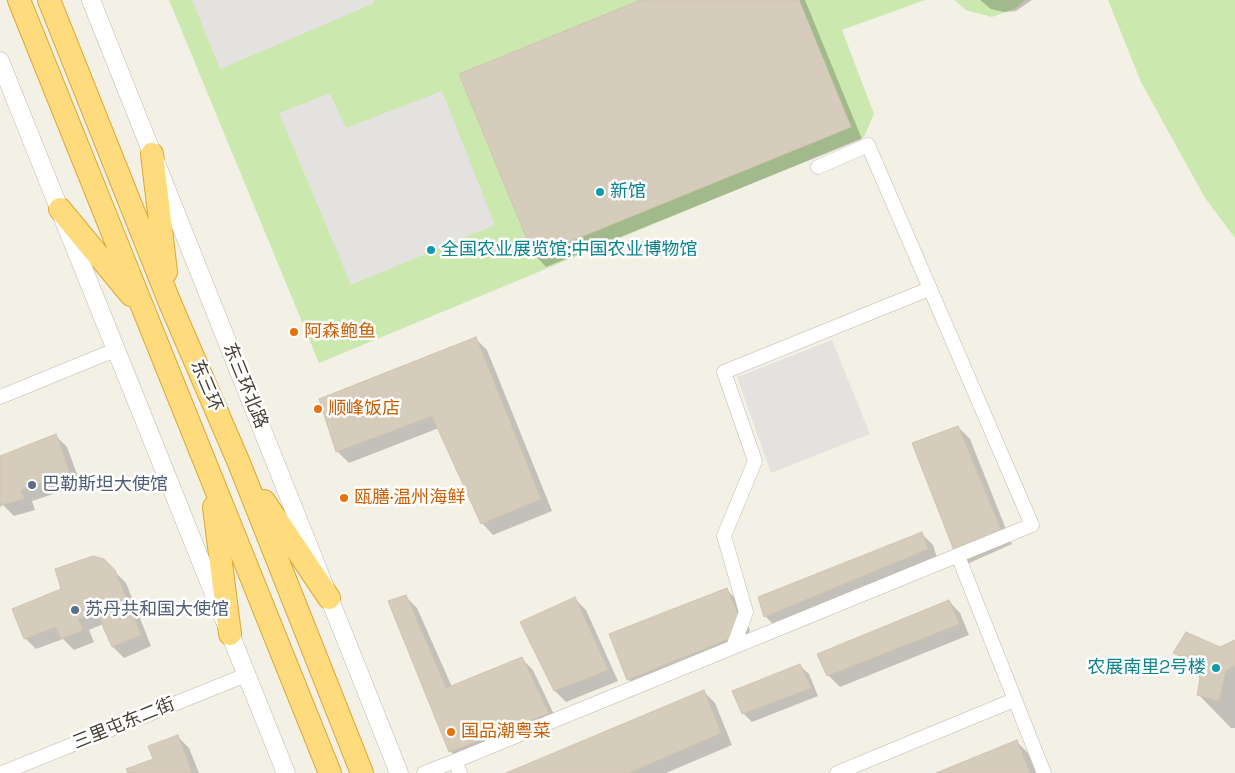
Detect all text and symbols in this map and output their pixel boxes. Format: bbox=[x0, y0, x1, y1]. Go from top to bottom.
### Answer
place label: 新馆 bbox=[610, 181, 646, 203]
marker: 新馆 bbox=[594, 186, 606, 198]
place label: 全国农业展览馆;中国农业博物馆 bbox=[441, 239, 698, 261]
marker: 全国农业展览馆;中国农业博物馆 bbox=[425, 244, 437, 256]
place label: 阿森鲍鱼 bbox=[304, 321, 376, 343]
marker: 阿森鲍鱼 bbox=[288, 326, 300, 338]
street label: 东三环北路 bbox=[218, 340, 272, 432]
street label: 东三环 bbox=[186, 357, 226, 415]
place label: 顺峰饭店 bbox=[328, 398, 400, 420]
marker: 顺峰饭店 bbox=[312, 403, 324, 415]
place label: 巴勒斯坦大使馆 bbox=[42, 474, 168, 496]
marker: 巴勒斯坦大使馆 bbox=[26, 479, 38, 491]
place label: 瓯膳·温州海鲜 bbox=[354, 487, 465, 509]
marker: 瓯膳·温州海鲜 bbox=[338, 492, 350, 504]
place label: 苏丹共和国大使馆 bbox=[85, 599, 229, 621]
marker: 苏丹共和国大使馆 bbox=[69, 604, 81, 616]
place label: 农展南里2号楼 bbox=[1087, 657, 1206, 679]
marker: 农展南里2号楼 bbox=[1210, 662, 1222, 674]
street label: 三里屯东二街 bbox=[70, 694, 178, 754]
place label: 国品潮粤菜 bbox=[461, 721, 551, 743]
marker: 国品潮粤菜 bbox=[445, 726, 457, 738]

